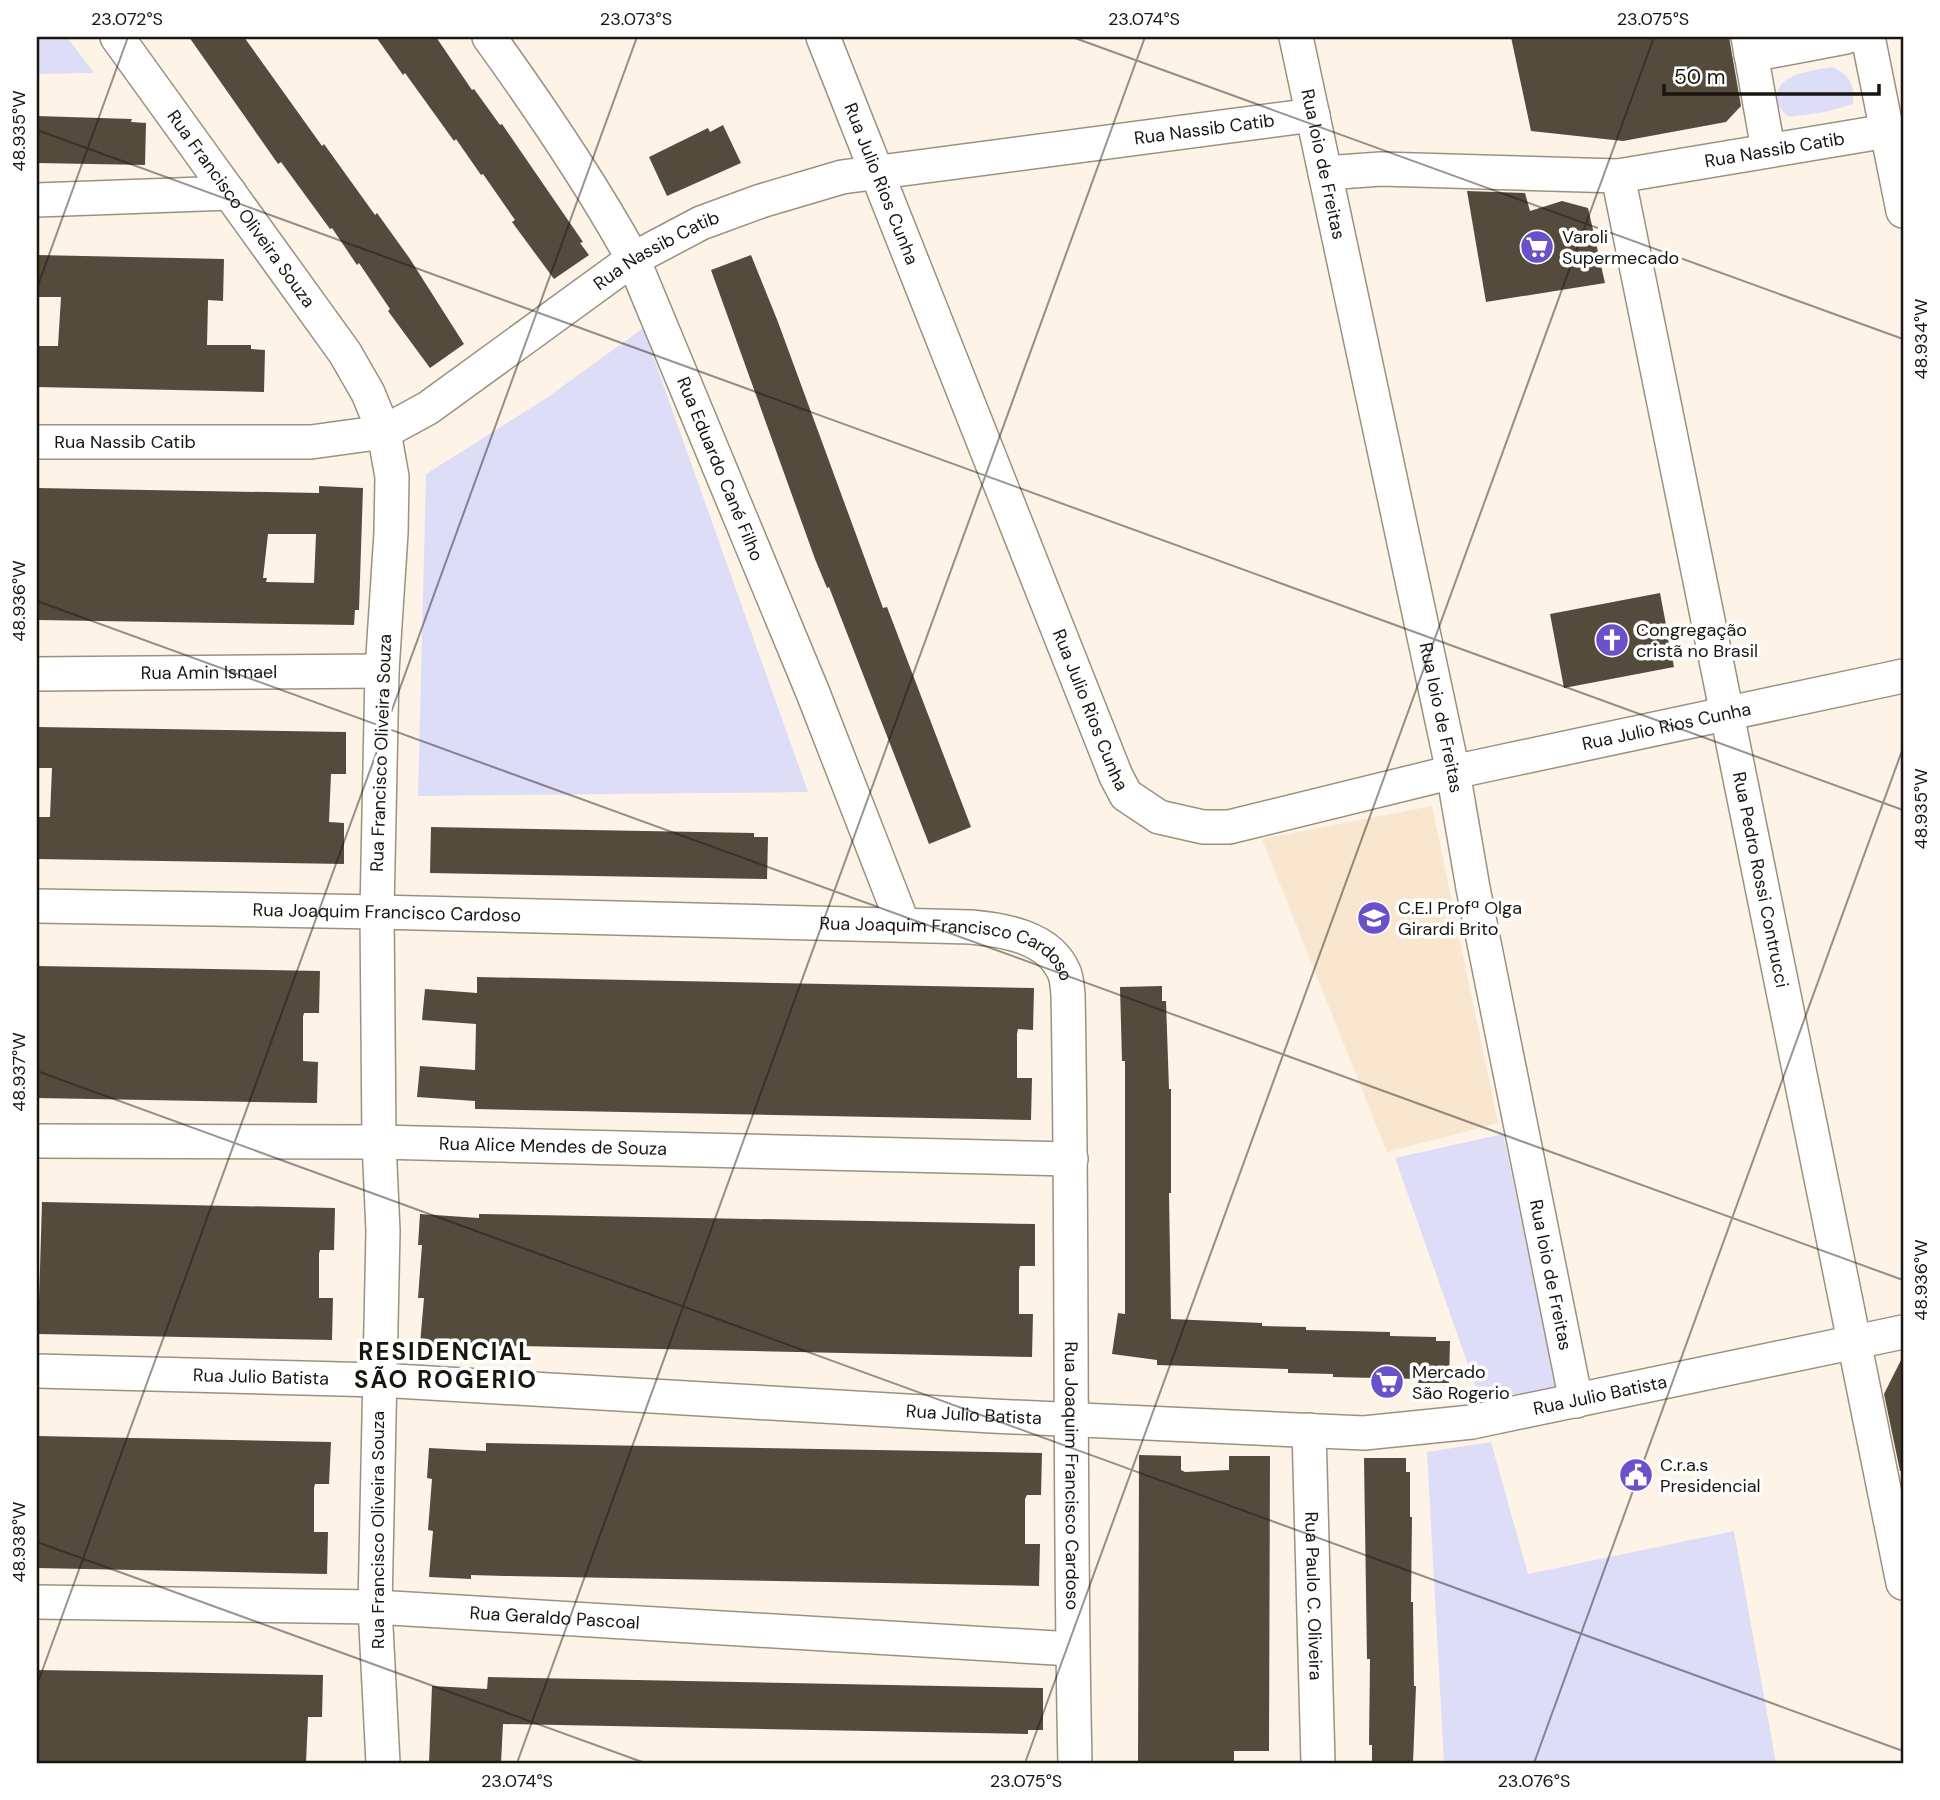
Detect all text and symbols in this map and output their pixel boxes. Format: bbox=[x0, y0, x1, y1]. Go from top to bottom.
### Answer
text: 23.072°S bbox=[91, 7, 163, 31]
text: 23.073°S bbox=[600, 7, 672, 31]
text: 23.074°S bbox=[1108, 7, 1180, 31]
text: 23.075°S bbox=[1617, 7, 1689, 31]
scale bar bbox=[1664, 52, 1879, 96]
text: 50 m bbox=[1674, 63, 1725, 91]
street label: Rua Ioio de Freitas bbox=[1295, 87, 1351, 242]
text: 48.935°W bbox=[7, 90, 31, 172]
street label: Rua Julio Rios Cunha bbox=[838, 99, 924, 268]
street label: Rua Francisco Oliveira Souza bbox=[162, 105, 320, 313]
street label: Rua Nassib Catib bbox=[1133, 108, 1276, 150]
street label: Rua Nassib Catib bbox=[1703, 126, 1846, 173]
street label: Rua Nassib Catib bbox=[589, 205, 723, 296]
place label: Varoli Supermecado bbox=[1562, 225, 1679, 270]
supermarket icon: Varoli Supermecado bbox=[1518, 228, 1556, 266]
text: 48.934°W bbox=[1909, 298, 1933, 380]
street label: Rua Eduardo Cané Filho bbox=[671, 373, 769, 565]
street label: Rua Nassib Catib bbox=[54, 430, 196, 454]
text: 48.936°W bbox=[7, 560, 31, 642]
place label: Congregação cristã no Brasil bbox=[1636, 618, 1758, 663]
church icon: Congregação cristã no Brasil bbox=[1593, 621, 1631, 659]
street label: Rua Julio Rios Cunha bbox=[1047, 626, 1134, 795]
street label: Rua Francisco Oliveira Souza bbox=[365, 634, 397, 872]
street label: Rua Ioio de Freitas bbox=[1414, 640, 1468, 795]
street label: Rua Amin Ismael bbox=[141, 660, 277, 685]
street label: Rua Julio Rios Cunha bbox=[1580, 697, 1753, 756]
text: 48.935°W bbox=[1909, 768, 1933, 850]
street label: Rua Pedro Rossi Contrucci bbox=[1727, 770, 1794, 990]
place label: C.E.I Profª Olga Girardi Brito bbox=[1398, 896, 1522, 941]
street label: Rua Joaquim Francisco Cardoso bbox=[252, 898, 522, 928]
school or university icon: C.E.I Profª Olga Girardi Brito bbox=[1355, 899, 1393, 937]
street label: Rua Joaquim Francisco Cardoso bbox=[819, 911, 1078, 984]
text: 48.937°W bbox=[7, 1032, 31, 1112]
street label: Rua Alice Mendes de Souza bbox=[439, 1131, 667, 1161]
street label: Rua Ioio de Freitas bbox=[1524, 1198, 1578, 1352]
text: 48.936°W bbox=[1909, 1239, 1933, 1321]
district label: RESIDENCIAL SÃO ROGERIO bbox=[354, 1336, 538, 1395]
street label: Rua Joaquim Francisco Cardoso bbox=[1059, 1341, 1084, 1610]
place label: Mercado São Rogerio bbox=[1412, 1360, 1510, 1405]
street label: Rua Julio Batista bbox=[193, 1363, 329, 1391]
supermarket icon: Mercado São Rogerio bbox=[1368, 1363, 1406, 1401]
street label: Rua Julio Batista bbox=[1531, 1370, 1669, 1421]
street label: Rua Julio Batista bbox=[905, 1399, 1042, 1430]
street label: Rua Francisco Oliveira Souza bbox=[366, 1411, 390, 1649]
place label: C.r.a.s Presidencial bbox=[1660, 1453, 1761, 1498]
public building icon: C.r.a.s Presidencial bbox=[1617, 1456, 1655, 1494]
text: 48.938°W bbox=[7, 1501, 31, 1583]
street label: Rua Paulo C. Oliveira bbox=[1299, 1511, 1328, 1681]
street label: Rua Geraldo Pascoal bbox=[469, 1601, 640, 1635]
text: 23.074°S bbox=[481, 1769, 553, 1793]
text: 23.075°S bbox=[990, 1769, 1062, 1793]
text: 23.076°S bbox=[1498, 1769, 1570, 1793]

